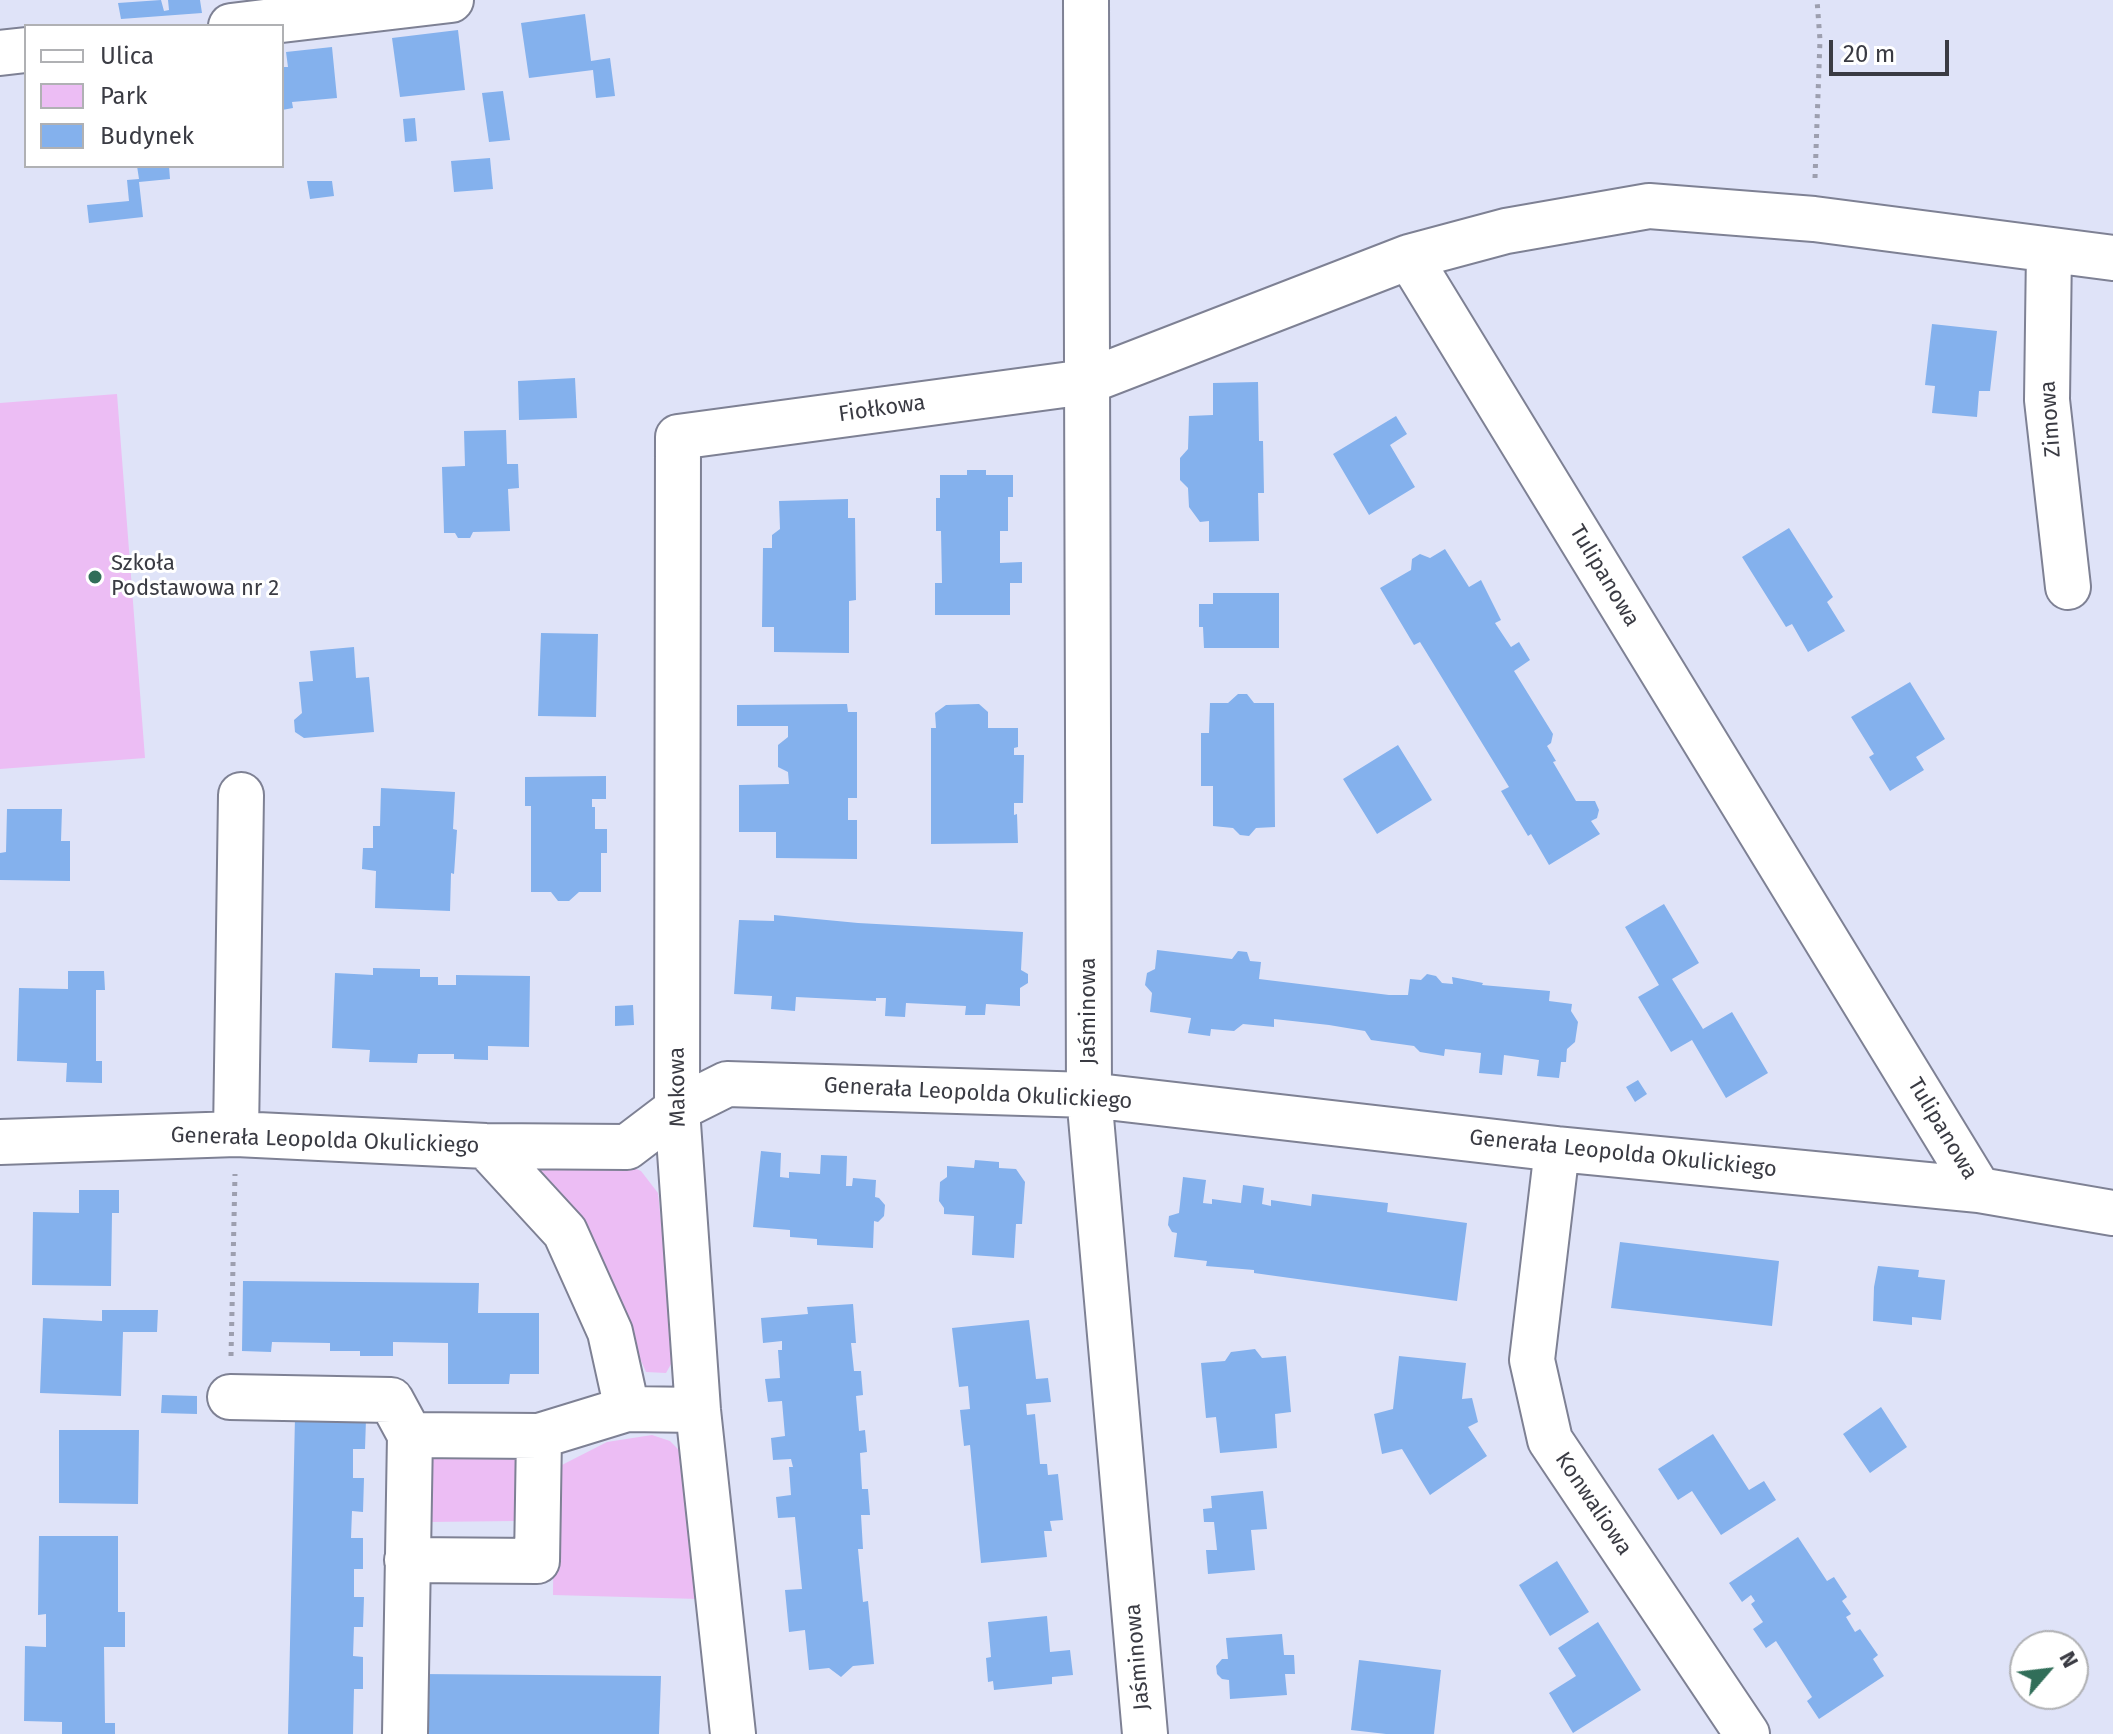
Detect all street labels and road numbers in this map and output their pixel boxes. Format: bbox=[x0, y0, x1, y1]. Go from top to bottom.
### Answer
street label: Zimowa bbox=[2035, 380, 2067, 458]
street label: Fiołkowa bbox=[837, 390, 927, 428]
street label: Tulipanowa bbox=[1563, 520, 1645, 632]
street label: Jaśminowa bbox=[1076, 957, 1102, 1065]
street label: Makowa bbox=[664, 1047, 692, 1127]
street label: Generała Leopolda Okulickiego bbox=[823, 1073, 1133, 1115]
street label: Tulipanowa bbox=[1901, 1073, 1983, 1185]
street label: Generała Leopolda Okulickiego bbox=[170, 1122, 480, 1160]
street label: Generała Leopolda Okulickiego bbox=[1468, 1125, 1778, 1183]
street label: Konwaliowa bbox=[1549, 1447, 1637, 1561]
street label: Jaśminowa bbox=[1120, 1603, 1156, 1711]

